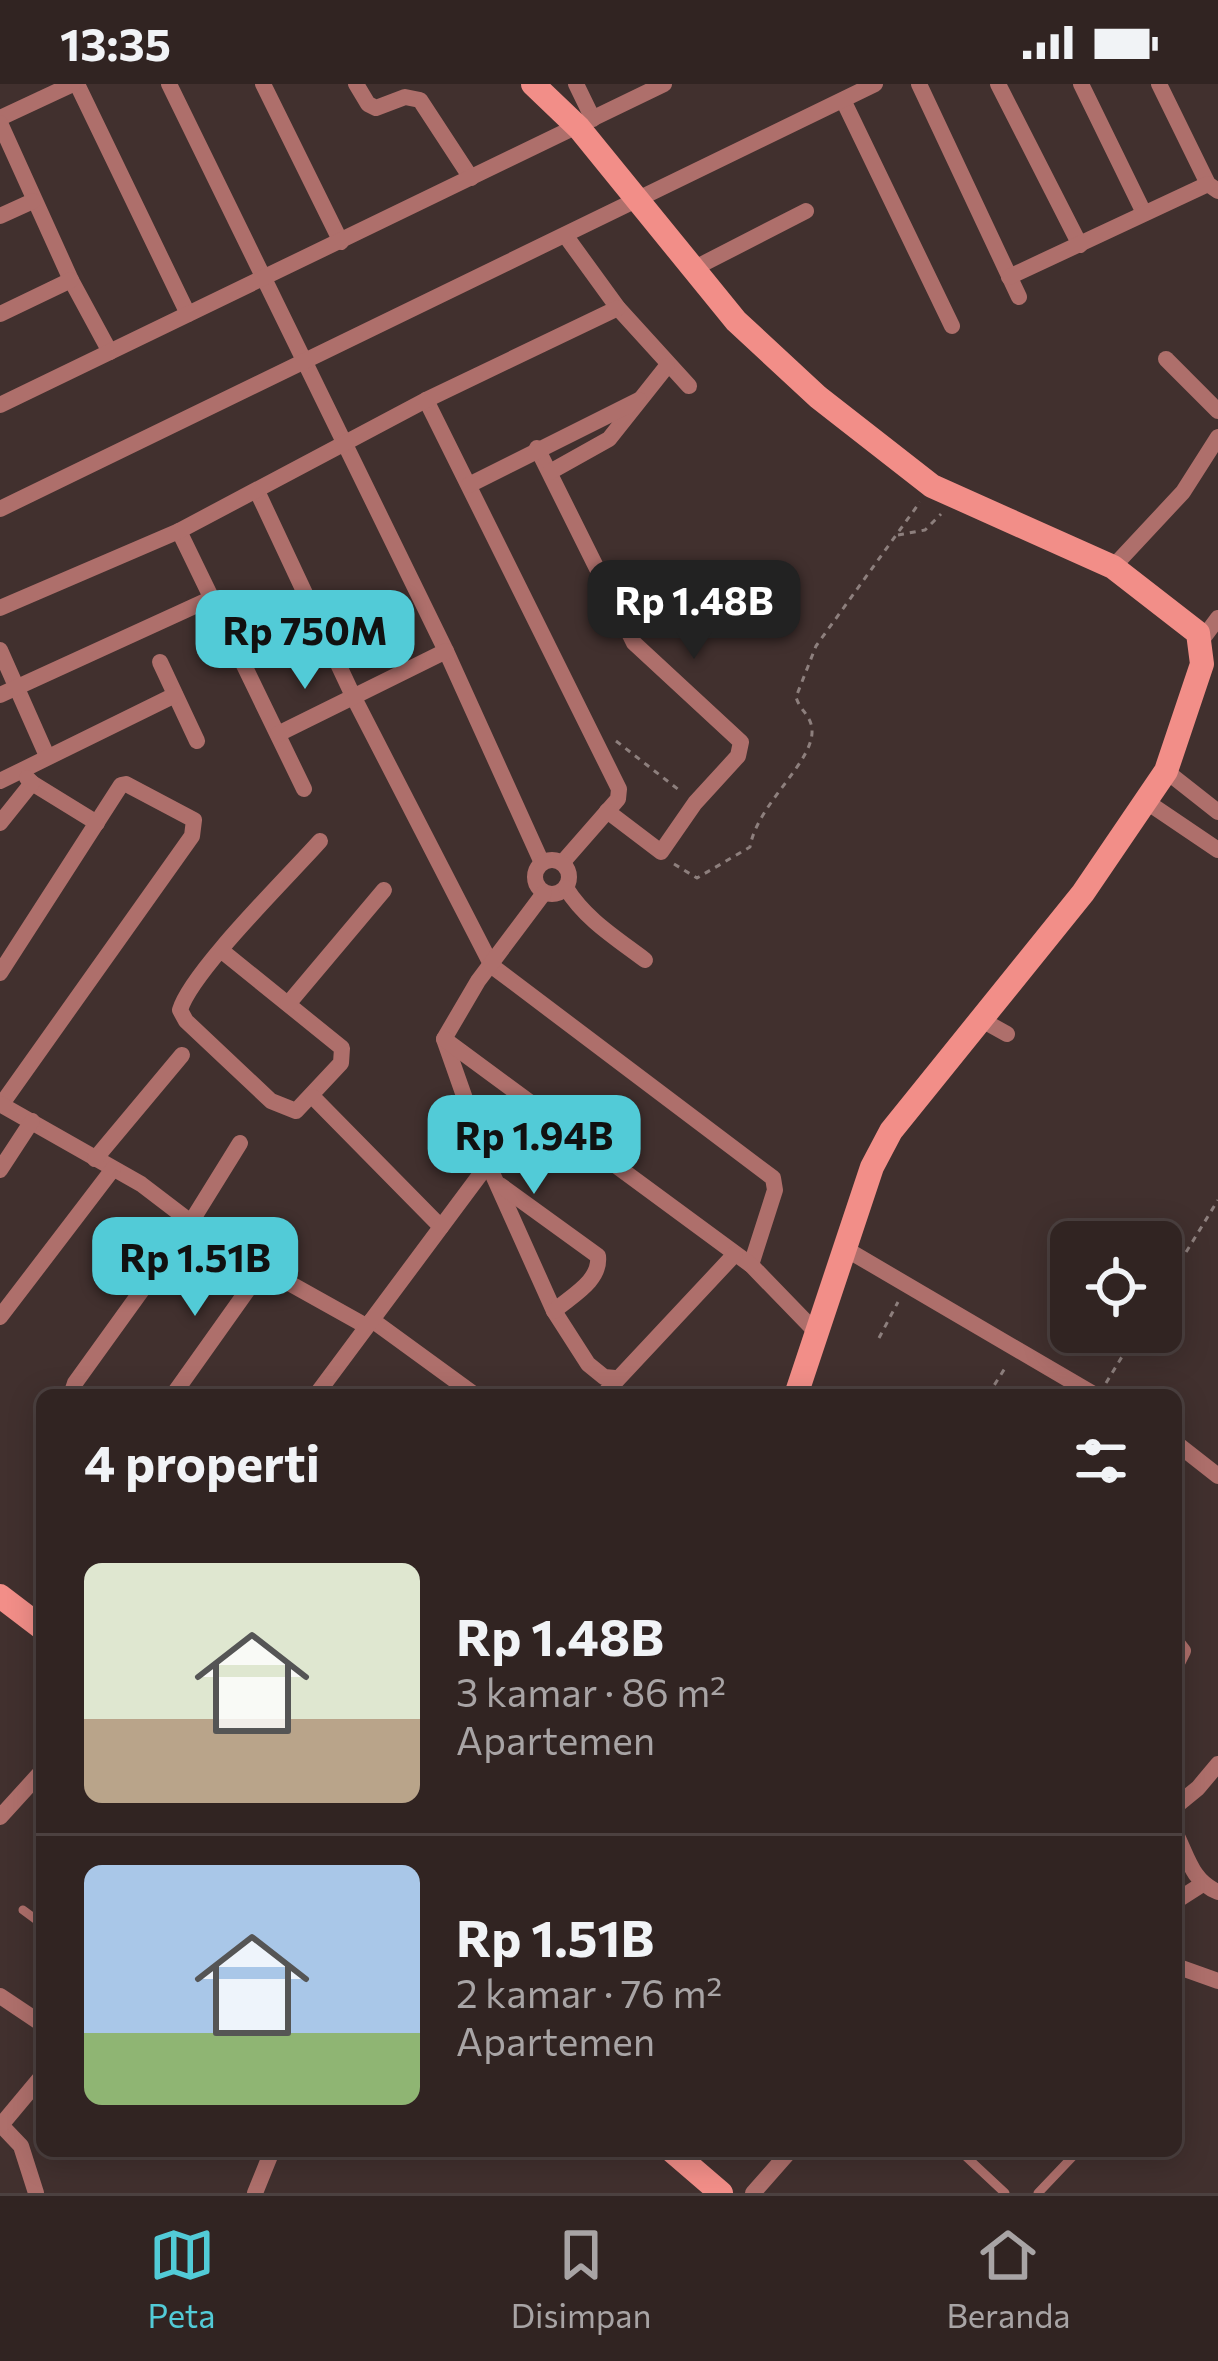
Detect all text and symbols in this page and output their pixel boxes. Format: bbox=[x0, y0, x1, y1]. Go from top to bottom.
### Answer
text: 13:35 bbox=[60, 15, 171, 70]
pin: Rp 1.48B bbox=[570, 560, 818, 662]
text: Rp 1.48B bbox=[614, 575, 774, 623]
pin: Rp 750M bbox=[194, 590, 416, 692]
text: Rp 750M bbox=[223, 605, 387, 653]
pin: Rp 1.94B bbox=[410, 1095, 658, 1197]
text: Rp 1.94B bbox=[455, 1110, 613, 1158]
pin: Rp 1.51B bbox=[71, 1217, 319, 1319]
map controls bbox=[1050, 1221, 1182, 1353]
button: locate bbox=[1050, 1221, 1182, 1353]
text: Rp 1.51B bbox=[119, 1232, 271, 1280]
icon: filters bbox=[1068, 1428, 1134, 1494]
text: 4 properti bbox=[84, 1430, 320, 1493]
text: Rp 1.48B bbox=[456, 1604, 664, 1667]
icon: home bbox=[180, 1611, 324, 1755]
text: 3 kamar · 86 m² bbox=[456, 1667, 726, 1715]
text: Apartemen bbox=[456, 1715, 655, 1763]
text: Rp 1.51B bbox=[456, 1905, 654, 1968]
icon: home bbox=[180, 1913, 324, 2057]
text: 2 kamar · 76 m² bbox=[456, 1968, 722, 2016]
text: Apartemen bbox=[456, 2016, 655, 2064]
tab: Peta bbox=[148, 2222, 216, 2335]
tab: Disimpan bbox=[511, 2222, 651, 2335]
tab: Beranda bbox=[946, 2222, 1070, 2335]

